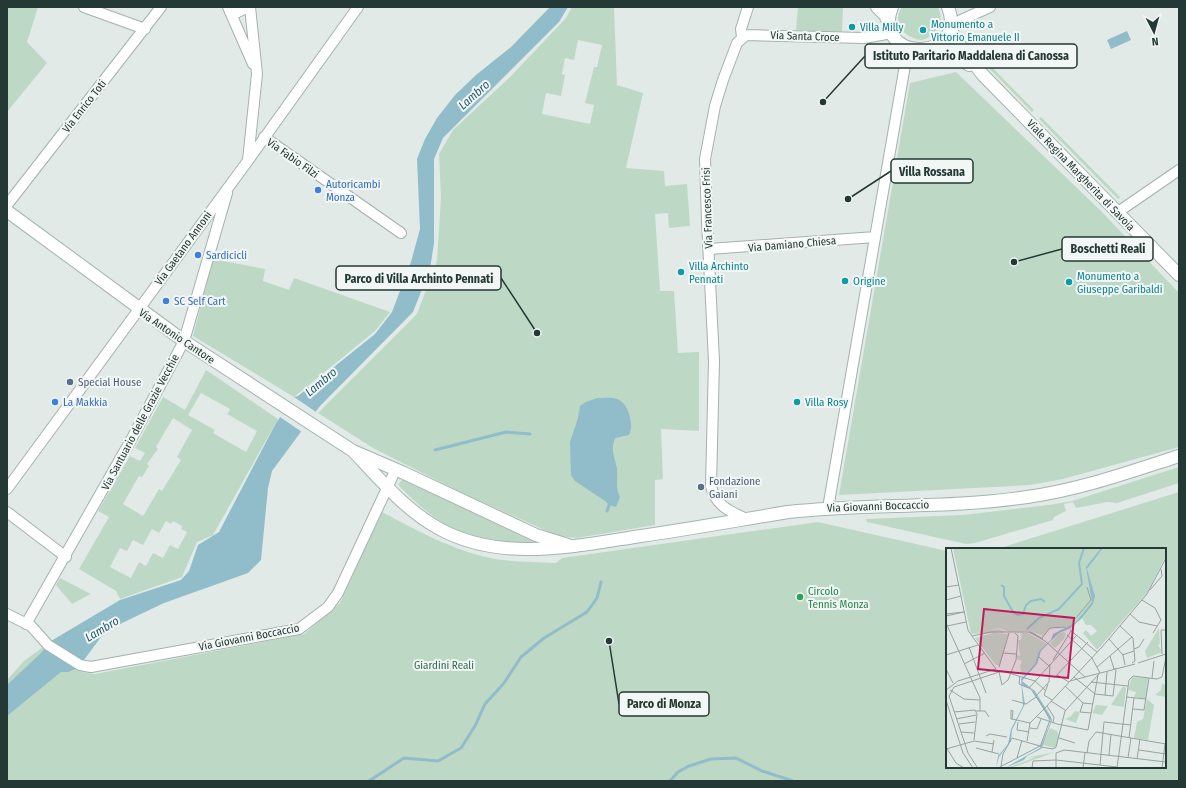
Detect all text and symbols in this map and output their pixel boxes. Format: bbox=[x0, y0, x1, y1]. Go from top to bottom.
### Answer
north arrow bbox=[1134, 12, 1174, 52]
place label: Monumento a Vittorio Emanuele II bbox=[931, 18, 1020, 44]
place label: Villa Milly bbox=[860, 21, 903, 34]
marker: Villa Milly bbox=[847, 22, 857, 32]
marker: Monumento a Vittorio Emanuele II bbox=[918, 25, 928, 35]
street label: Via Santa Croce bbox=[770, 29, 840, 44]
text: N bbox=[1151, 35, 1159, 48]
callout: Istituto Paritario Maddalena di Canossa bbox=[865, 44, 1077, 68]
text: Istituto Paritario Maddalena di Canossa bbox=[873, 49, 1069, 63]
street label: Via Enrico Toti bbox=[60, 77, 109, 135]
water label: Lambro bbox=[456, 77, 492, 113]
street label: Viale Regina Margherita di Savoia bbox=[1024, 117, 1137, 234]
street label: Via Fabio Filzi bbox=[264, 136, 321, 181]
callout: Villa Rossana bbox=[891, 159, 973, 183]
text: Villa Rossana bbox=[898, 165, 965, 179]
street label: Via Francesco Frisi bbox=[700, 167, 715, 249]
place label: Autoricambi Monza bbox=[326, 178, 381, 204]
marker: Autoricambi Monza bbox=[313, 185, 323, 195]
street label: Via Gaetano Annoni bbox=[152, 209, 215, 288]
street label: Via Damiano Chiesa bbox=[747, 234, 837, 255]
callout: Boschetti Reali bbox=[1062, 237, 1153, 261]
text: Boschetti Reali bbox=[1071, 242, 1145, 256]
place label: Sardicicli bbox=[206, 249, 247, 262]
marker: Sardicicli bbox=[193, 250, 203, 260]
place label: Villa Archinto Pennati bbox=[689, 260, 749, 286]
callout: Parco di Villa Archinto Pennati bbox=[336, 266, 501, 290]
marker: Villa Archinto Pennati bbox=[676, 267, 686, 277]
place label: Monumento a Giuseppe Garibaldi bbox=[1077, 270, 1163, 296]
text: Parco di Villa Archinto Pennati bbox=[345, 272, 493, 286]
place label: Origine bbox=[853, 275, 886, 288]
marker: Origine bbox=[840, 276, 850, 286]
marker: Monumento a Giuseppe Garibaldi bbox=[1064, 277, 1074, 287]
place label: SC Self Cart bbox=[174, 295, 226, 308]
marker: SC Self Cart bbox=[161, 296, 171, 306]
street label: Via Antonio Cantore bbox=[136, 306, 217, 367]
street label: Via Santuario delle Grazie Vecchie bbox=[99, 352, 182, 492]
water label: Lambro bbox=[302, 365, 340, 399]
place label: Special House bbox=[78, 376, 141, 389]
marker: Special House bbox=[65, 377, 75, 387]
place label: La Makkia bbox=[63, 396, 107, 409]
place label: Villa Rosy bbox=[805, 396, 848, 409]
marker: La Makkia bbox=[50, 397, 60, 407]
marker: Villa Rosy bbox=[792, 397, 802, 407]
place label: Fondazione Gaiani bbox=[709, 475, 760, 501]
marker: Fondazione Gaiani bbox=[696, 482, 706, 492]
street label: Via Giovanni Boccaccio bbox=[827, 498, 930, 515]
inset map bbox=[946, 548, 1166, 768]
place label: Circolo Tennis Monza bbox=[808, 585, 869, 611]
marker: Circolo Tennis Monza bbox=[795, 592, 805, 602]
water label: Lambro bbox=[83, 614, 121, 644]
street label: Via Giovanni Boccaccio bbox=[198, 621, 301, 654]
park label: Giardini Reali bbox=[414, 659, 474, 672]
callout: Parco di Monza bbox=[619, 692, 709, 716]
text: Parco di Monza bbox=[627, 697, 701, 711]

